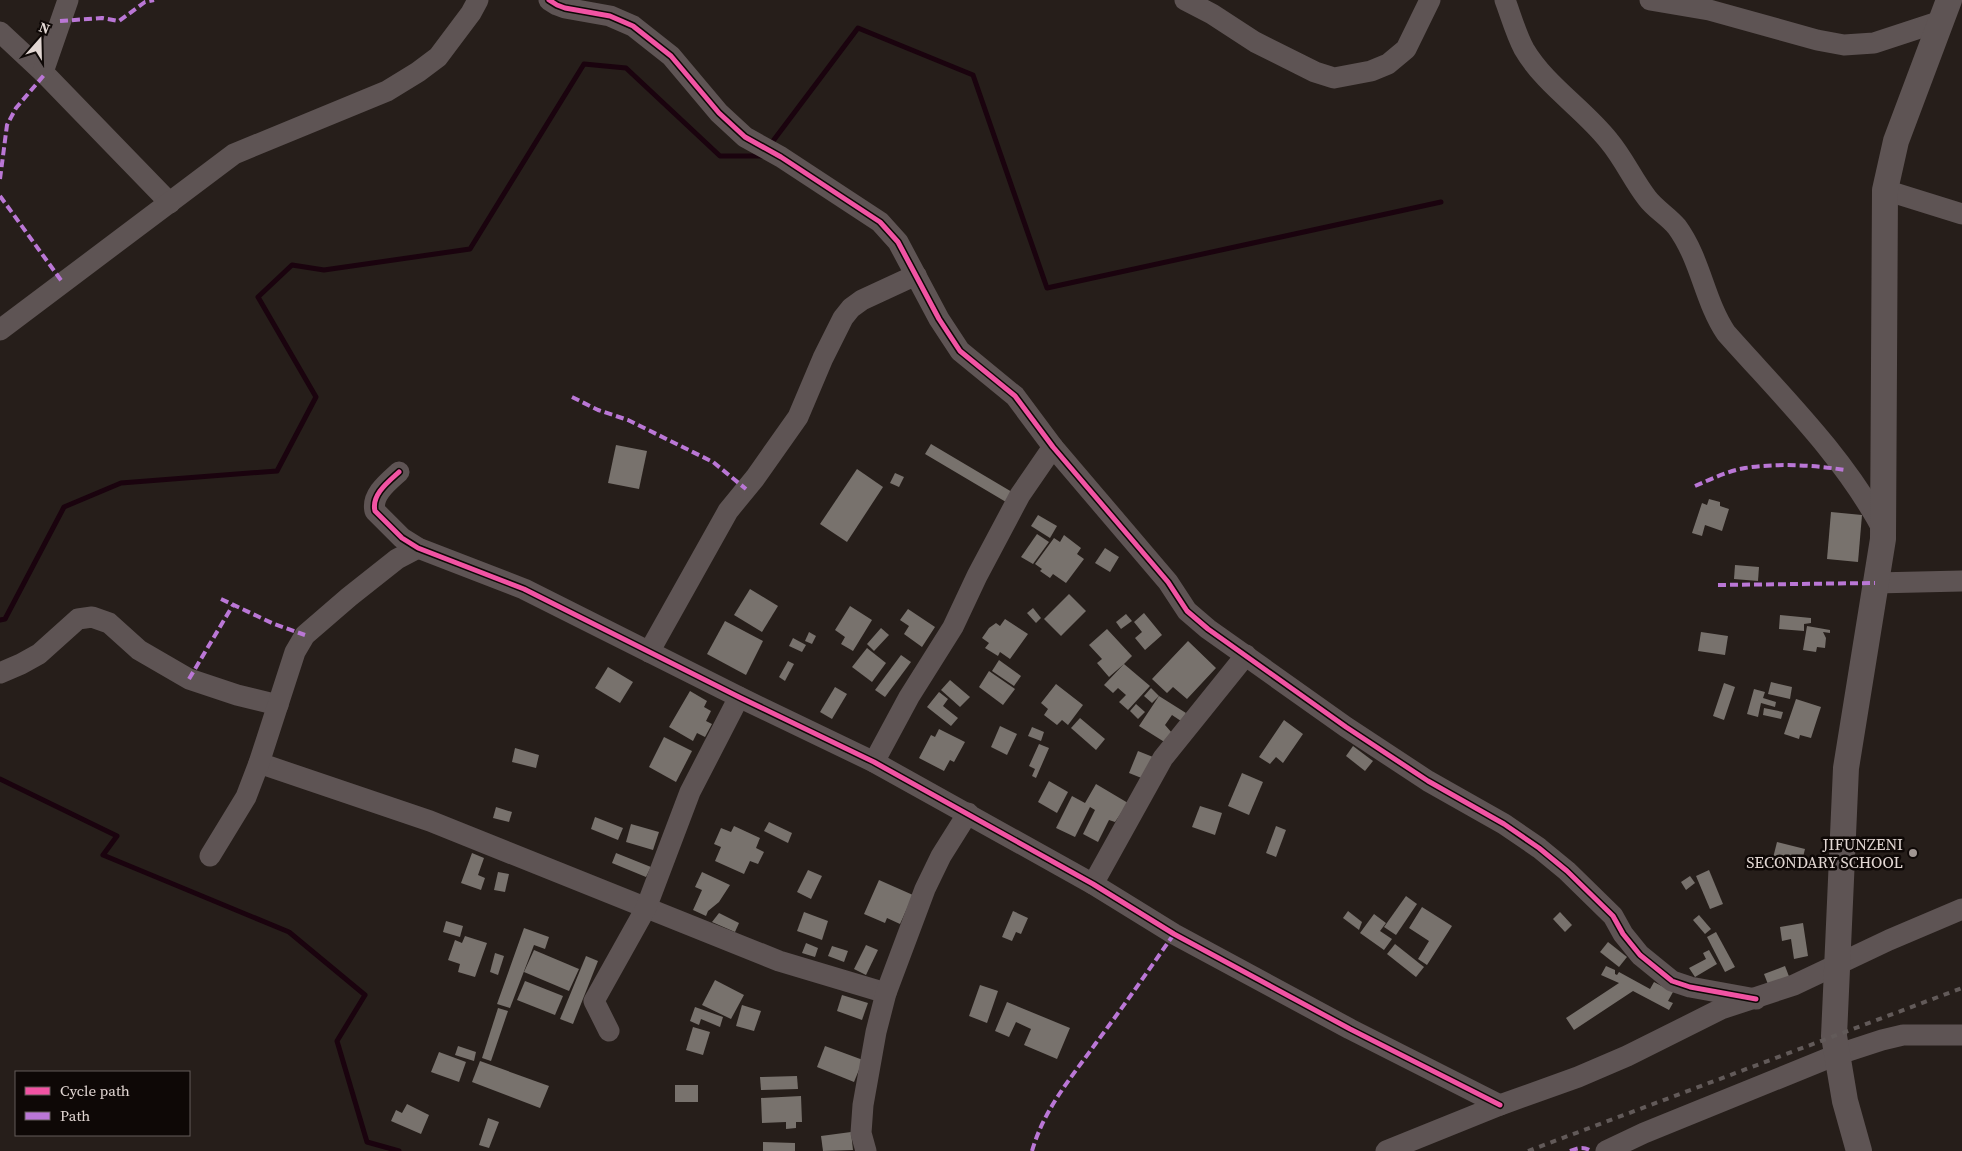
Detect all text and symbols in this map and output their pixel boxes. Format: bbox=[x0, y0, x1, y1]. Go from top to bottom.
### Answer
north arrow bbox=[15, 15, 65, 65]
text: N bbox=[36, 17, 53, 39]
place label: JIFUNZENI SECONDARY SCHOOL bbox=[1746, 833, 1903, 873]
marker: JIFUNZENI SECONDARY SCHOOL bbox=[1907, 847, 1919, 859]
legend bbox=[15, 1071, 190, 1136]
text: Cycle path bbox=[60, 1080, 130, 1101]
text: Path bbox=[60, 1105, 90, 1126]

